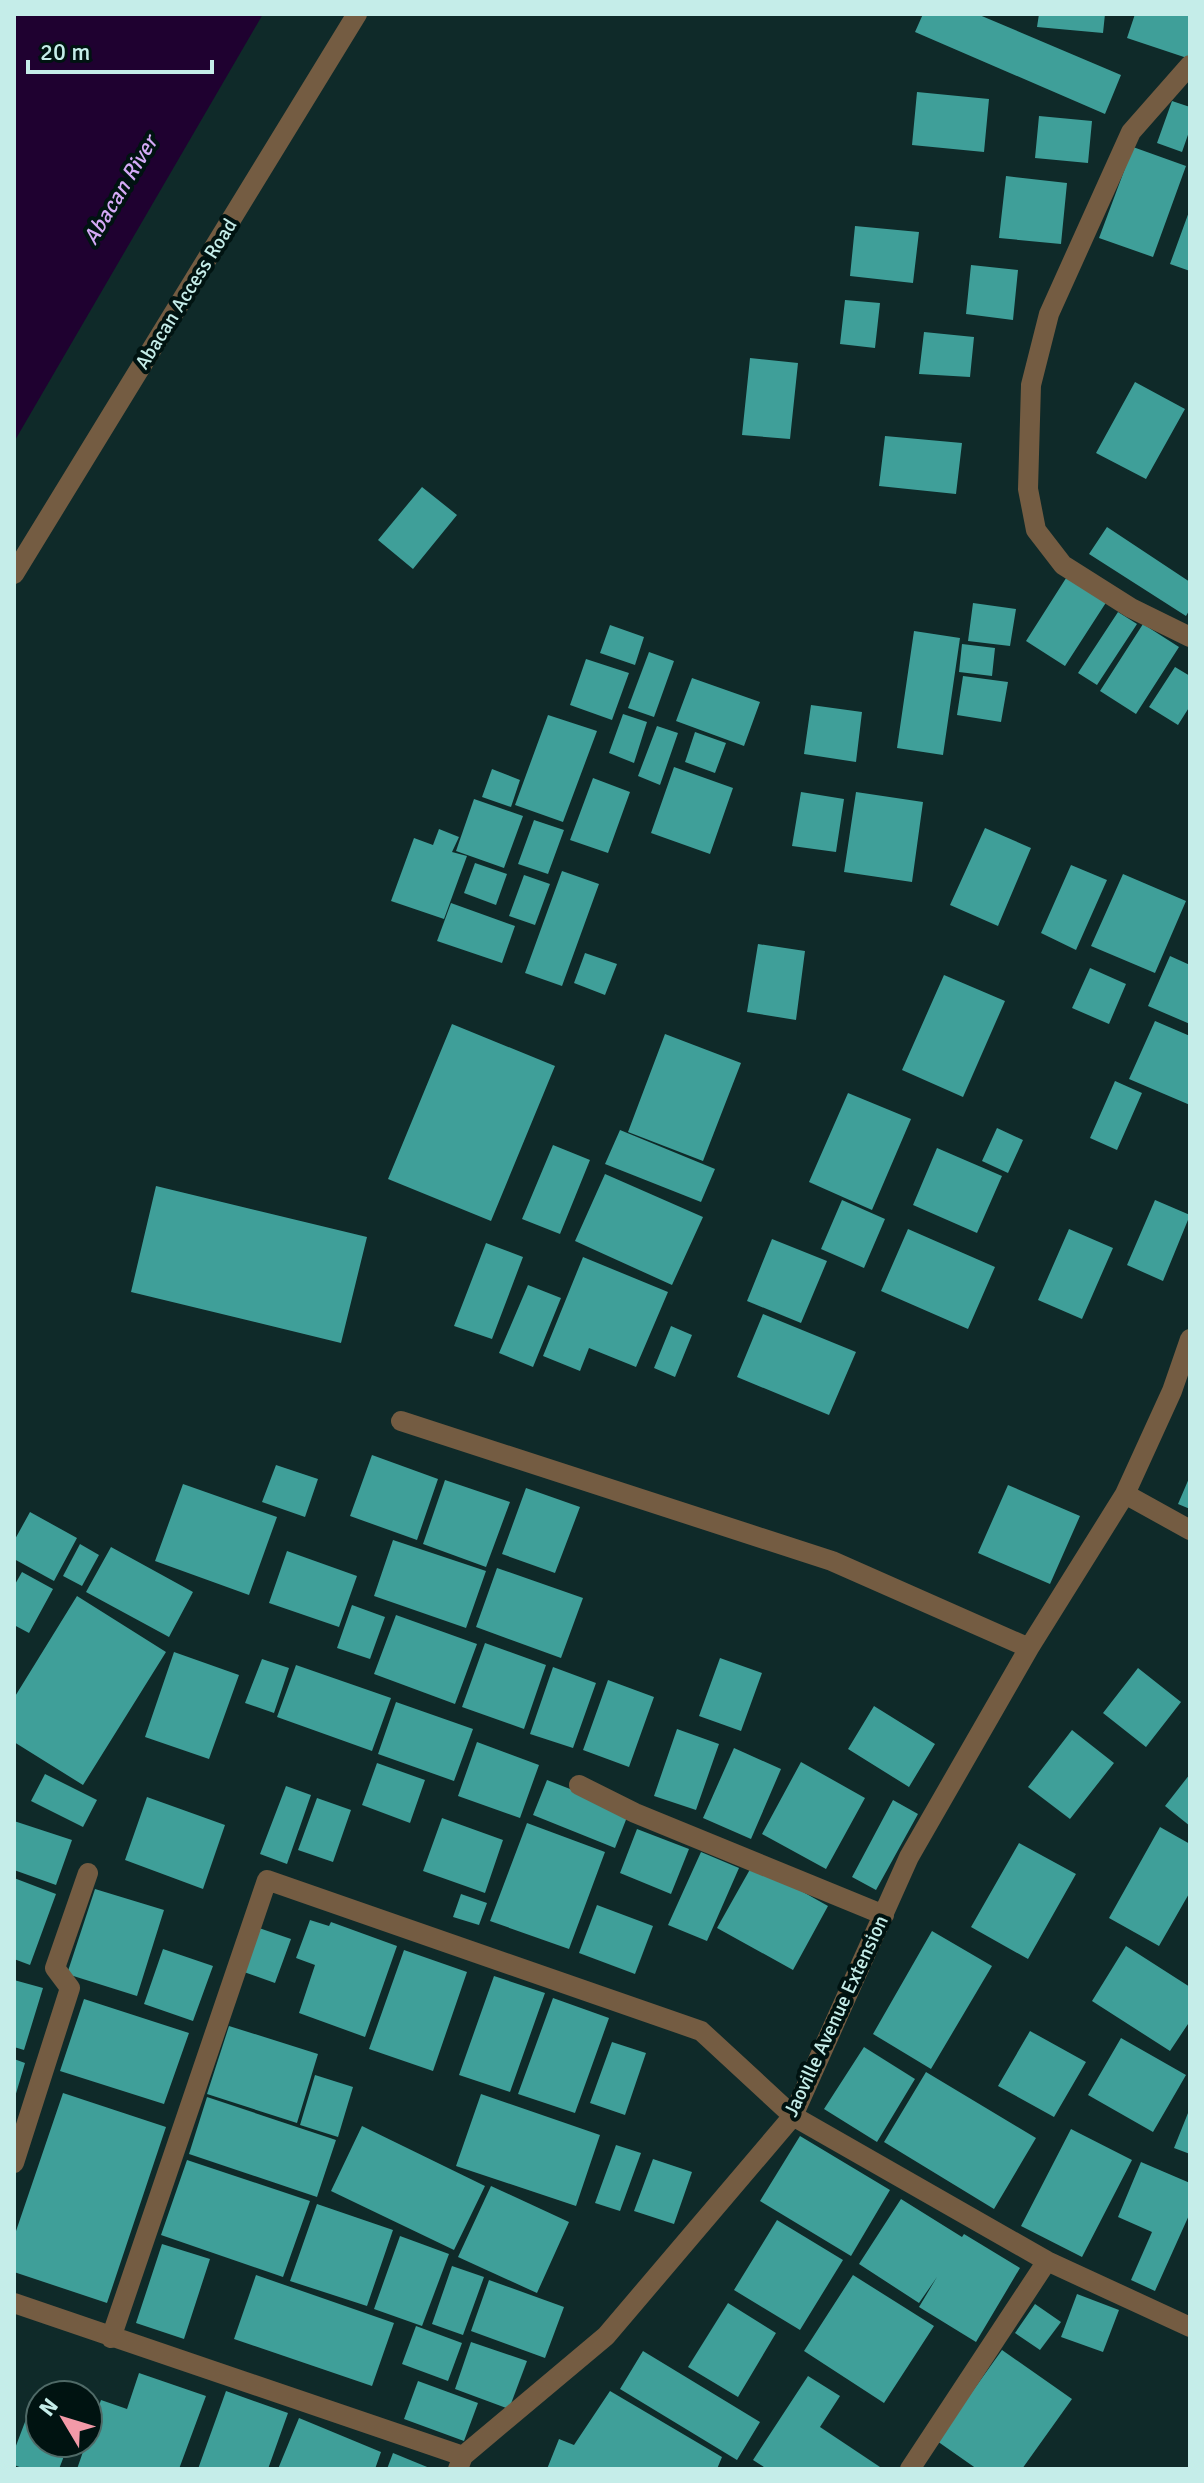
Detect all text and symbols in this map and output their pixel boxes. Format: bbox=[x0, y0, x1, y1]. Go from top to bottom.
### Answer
scale bar bbox=[28, 24, 212, 74]
text: 20 m bbox=[40, 37, 90, 67]
water label: Abacan River bbox=[77, 128, 165, 249]
street label: Abacan Access Road bbox=[130, 214, 242, 374]
street label: Jaoville Avenue Extension bbox=[778, 1911, 894, 2121]
north arrow bbox=[24, 2379, 104, 2459]
text: N bbox=[33, 2393, 64, 2421]

